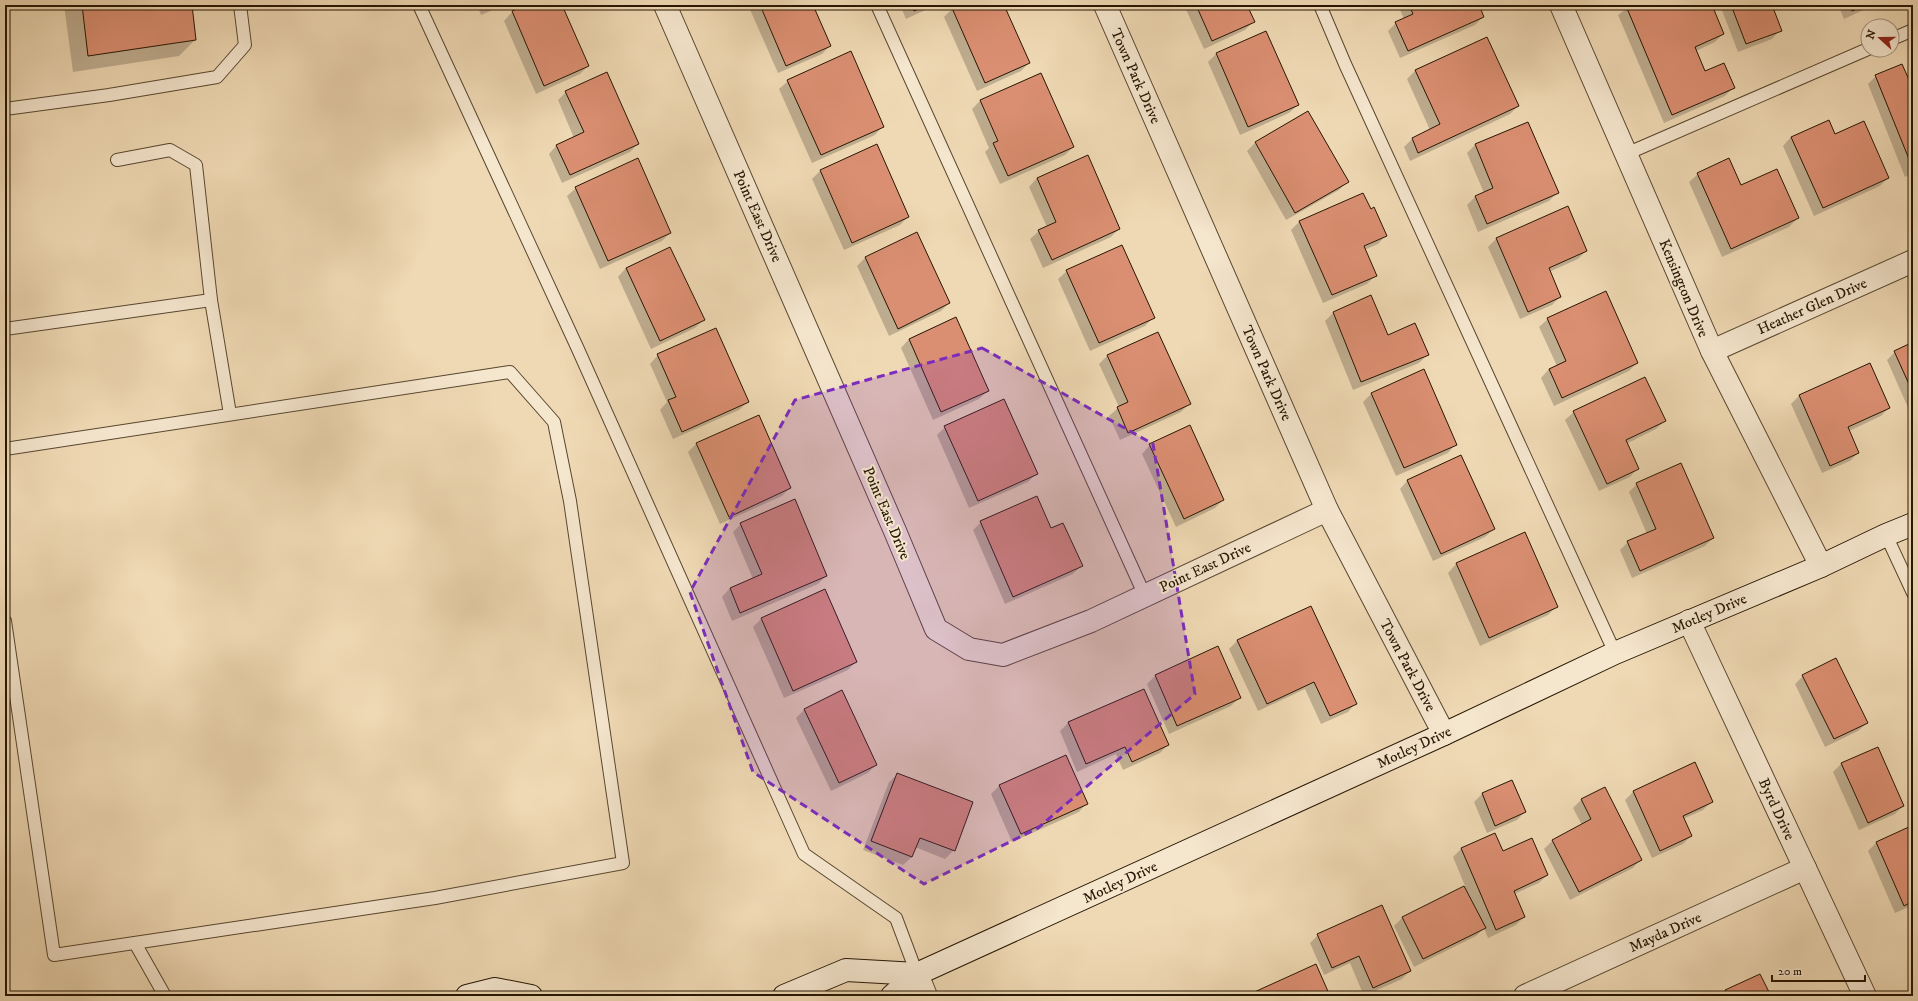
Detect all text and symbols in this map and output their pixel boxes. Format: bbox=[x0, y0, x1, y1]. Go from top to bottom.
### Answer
north arrow bbox=[1860, 18, 1900, 58]
street label: Town Park Drive bbox=[1106, 26, 1165, 127]
text: N bbox=[1863, 28, 1880, 41]
street label: Point East Drive bbox=[729, 167, 786, 265]
street label: Kensington Drive bbox=[1654, 236, 1713, 340]
street label: Heather Glen Drive bbox=[1754, 274, 1870, 339]
street label: Town Park Drive bbox=[1237, 323, 1296, 424]
street label: Point East Drive bbox=[858, 464, 915, 562]
street label: Point East Drive bbox=[1156, 538, 1254, 597]
street label: Motley Drive bbox=[1669, 589, 1750, 638]
street label: Town Park Drive bbox=[1375, 616, 1440, 715]
street label: Motley Drive bbox=[1374, 722, 1454, 773]
street label: Byrd Drive bbox=[1754, 775, 1799, 843]
street label: Motley Drive bbox=[1080, 857, 1160, 908]
street label: Mayda Drive bbox=[1626, 908, 1704, 957]
scale bar bbox=[1772, 957, 1865, 983]
text: 20 m bbox=[1778, 964, 1802, 979]

